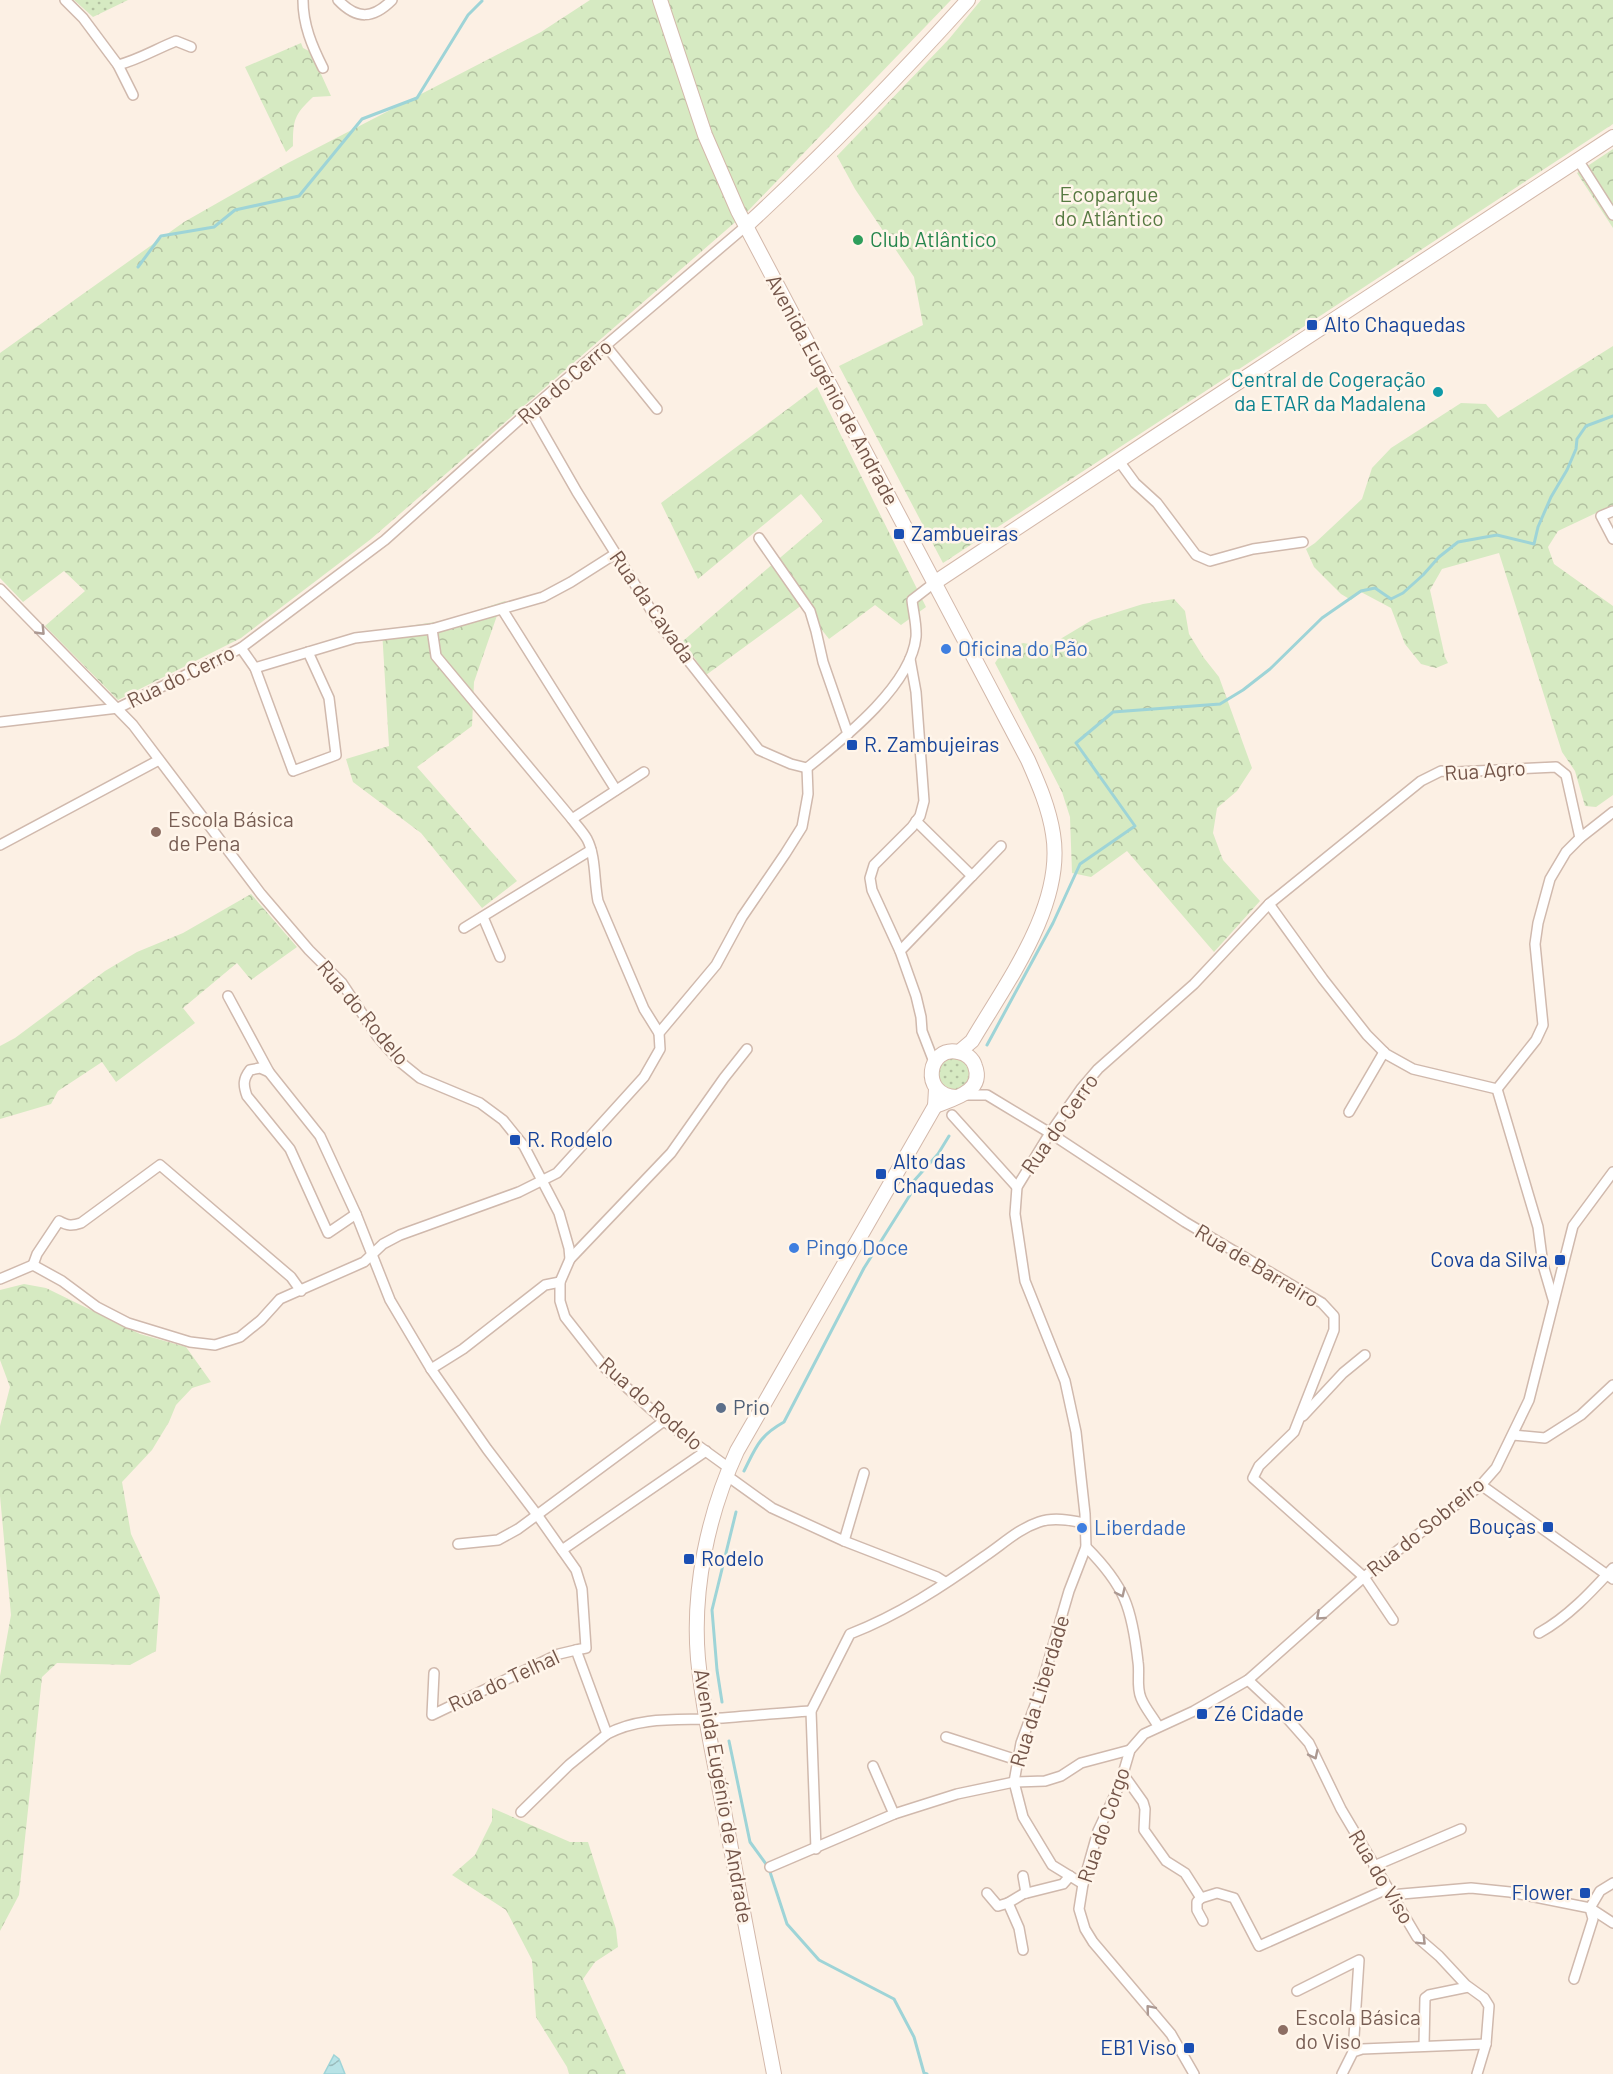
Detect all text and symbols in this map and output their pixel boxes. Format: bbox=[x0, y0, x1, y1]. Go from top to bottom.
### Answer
park label: Ecoparque do Atlântico bbox=[1054, 181, 1164, 230]
place label: Club Atlântico bbox=[870, 226, 997, 251]
marker: Club Atlântico bbox=[851, 233, 865, 247]
street label: Avenida Eugénio de Andrade bbox=[762, 270, 905, 509]
place label: Alto Chaquedas bbox=[1324, 311, 1466, 336]
marker: Alto Chaquedas bbox=[1305, 318, 1319, 332]
street label: Rua do Cerro bbox=[512, 333, 616, 429]
place label: Central de Cogeração da ETAR da Madalena bbox=[1231, 366, 1426, 415]
marker: Central de Cogeração da ETAR da Madalena bbox=[1431, 385, 1445, 399]
place label: Zambueiras bbox=[911, 520, 1018, 545]
marker: Zambueiras bbox=[892, 527, 906, 541]
street label: Rua da Cavada bbox=[605, 545, 701, 667]
one-way arrow bbox=[33, 624, 44, 635]
place label: Oficina do Pão bbox=[958, 635, 1088, 660]
street label: Rua do Cerro bbox=[122, 639, 238, 712]
marker: Oficina do Pão bbox=[939, 642, 953, 656]
place label: R. Zambujeiras bbox=[864, 731, 999, 756]
marker: R. Zambujeiras bbox=[845, 738, 859, 752]
street label: Rua Agro bbox=[1443, 754, 1526, 785]
place label: Escola Básica de Pena bbox=[168, 806, 294, 855]
marker: Escola Básica de Pena bbox=[149, 825, 163, 839]
street label: Rua do Rodelo bbox=[313, 954, 415, 1070]
street label: Rua do Cerro bbox=[1015, 1068, 1102, 1178]
place label: R. Rodelo bbox=[527, 1126, 613, 1151]
marker: R. Rodelo bbox=[508, 1133, 522, 1147]
place label: Alto das Chaquedas bbox=[893, 1148, 994, 1197]
marker: Alto das Chaquedas bbox=[874, 1167, 888, 1181]
street label: Rua de Barreiro bbox=[1191, 1218, 1324, 1312]
place label: Pingo Doce bbox=[806, 1234, 908, 1259]
marker: Pingo Doce bbox=[787, 1241, 801, 1255]
place label: Cova da Silva bbox=[1430, 1246, 1548, 1271]
marker: Cova da Silva bbox=[1553, 1253, 1567, 1267]
street label: Rua do Rodelo bbox=[595, 1351, 709, 1455]
place label: Prio bbox=[733, 1394, 770, 1419]
marker: Prio bbox=[714, 1401, 728, 1415]
street label: Rua do Sobreiro bbox=[1361, 1471, 1489, 1581]
place label: Bouças bbox=[1468, 1513, 1536, 1538]
place label: Liberdade bbox=[1094, 1514, 1186, 1539]
marker: Bouças bbox=[1541, 1520, 1555, 1534]
marker: Liberdade bbox=[1075, 1521, 1089, 1535]
place label: Rodelo bbox=[701, 1545, 764, 1570]
marker: Rodelo bbox=[682, 1552, 696, 1566]
one-way arrow bbox=[1114, 1587, 1126, 1598]
one-way arrow bbox=[1316, 1608, 1327, 1619]
street label: Rua da Liberdade bbox=[1004, 1612, 1074, 1770]
street label: Rua do Telhal bbox=[444, 1643, 563, 1716]
street label: Avenida Eugénio de Andrade bbox=[690, 1667, 759, 1925]
place label: Zé Cidade bbox=[1214, 1700, 1304, 1725]
marker: Zé Cidade bbox=[1195, 1707, 1209, 1721]
one-way arrow bbox=[1307, 1748, 1319, 1759]
street label: Rua do Corgo bbox=[1071, 1764, 1134, 1886]
street label: Rua do Viso bbox=[1344, 1825, 1420, 1928]
place label: Flower bbox=[1512, 1879, 1573, 1904]
marker: Flower bbox=[1578, 1886, 1592, 1900]
one-way arrow bbox=[1415, 1935, 1426, 1945]
place label: Escola Básica do Viso bbox=[1295, 2004, 1421, 2053]
one-way arrow bbox=[1146, 2005, 1157, 2016]
marker: Escola Básica do Viso bbox=[1276, 2023, 1290, 2037]
place label: EB1 Viso bbox=[1100, 2034, 1177, 2059]
marker: EB1 Viso bbox=[1182, 2041, 1196, 2055]

